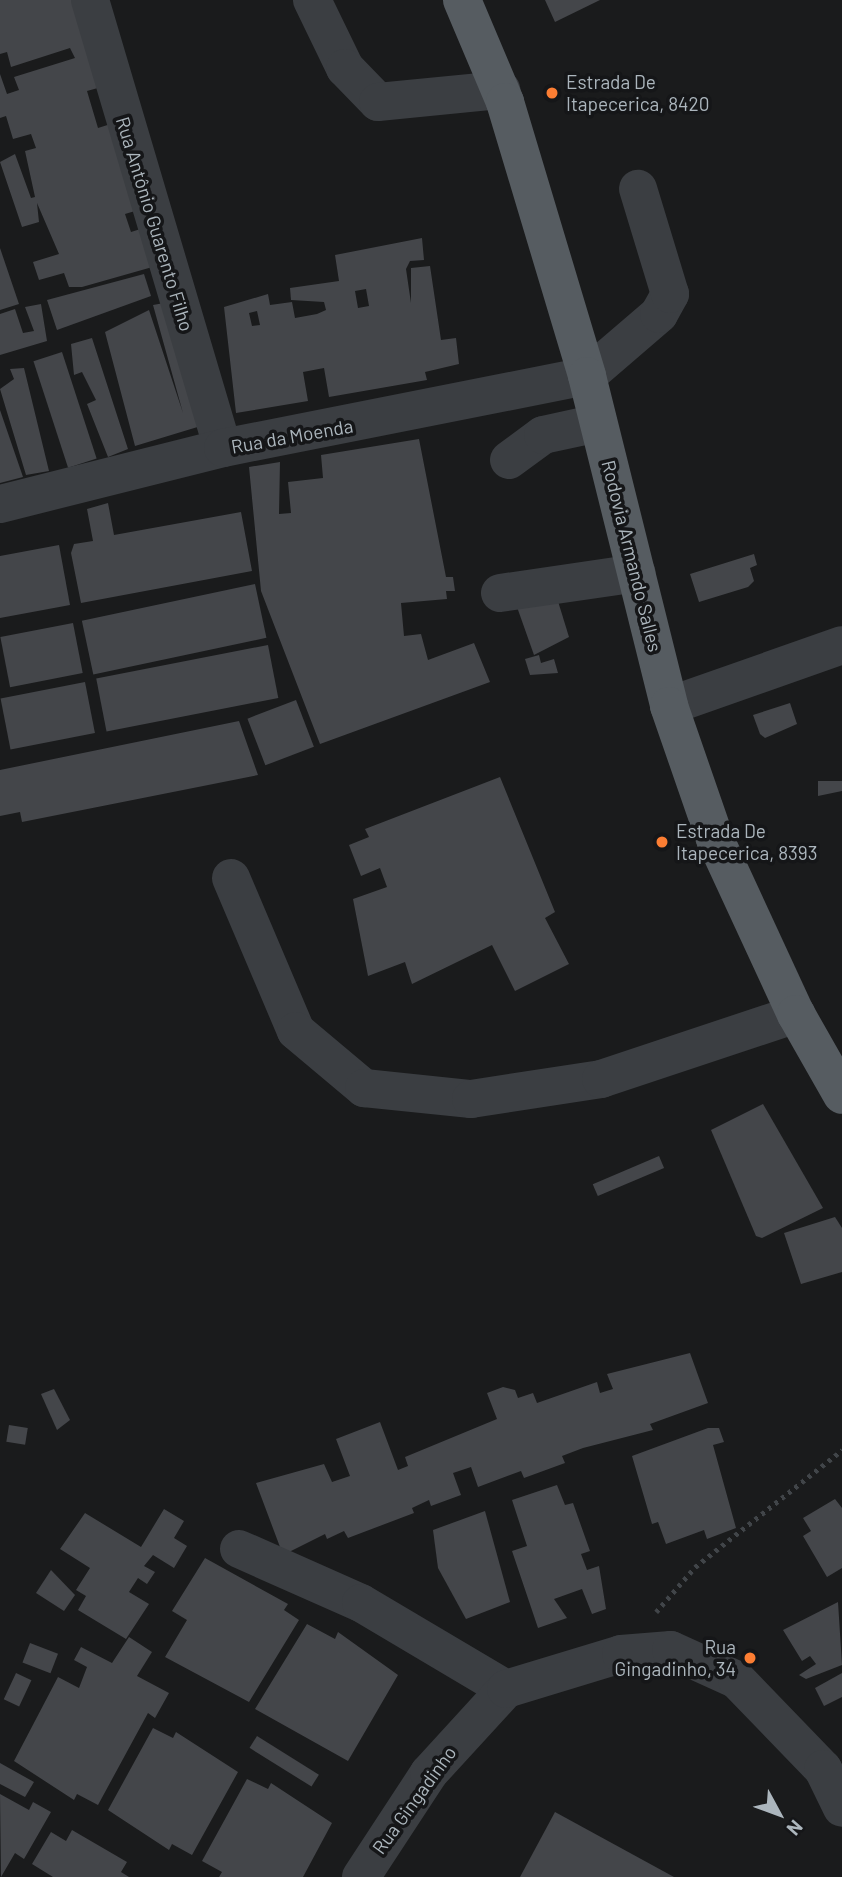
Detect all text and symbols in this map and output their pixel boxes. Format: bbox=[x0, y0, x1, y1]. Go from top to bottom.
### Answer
place label: Estrada De Itapecerica, 8420 bbox=[566, 71, 709, 115]
marker: Estrada De Itapecerica, 8420 bbox=[544, 85, 560, 101]
street label: Rua Antônio Guarento Filho bbox=[111, 114, 199, 334]
street label: Rua da Moenda bbox=[229, 414, 355, 458]
street label: Rodovia Armando Salles bbox=[597, 458, 667, 654]
place label: Estrada De Itapecerica, 8393 bbox=[676, 820, 818, 864]
marker: Estrada De Itapecerica, 8393 bbox=[654, 834, 670, 850]
place label: Rua Gingadinho, 34 bbox=[615, 1636, 736, 1680]
marker: Rua Gingadinho, 34 bbox=[742, 1650, 758, 1666]
street label: Rua Gingadinho bbox=[367, 1742, 461, 1858]
north arrow bbox=[744, 1779, 814, 1849]
text: N bbox=[782, 1816, 808, 1840]

